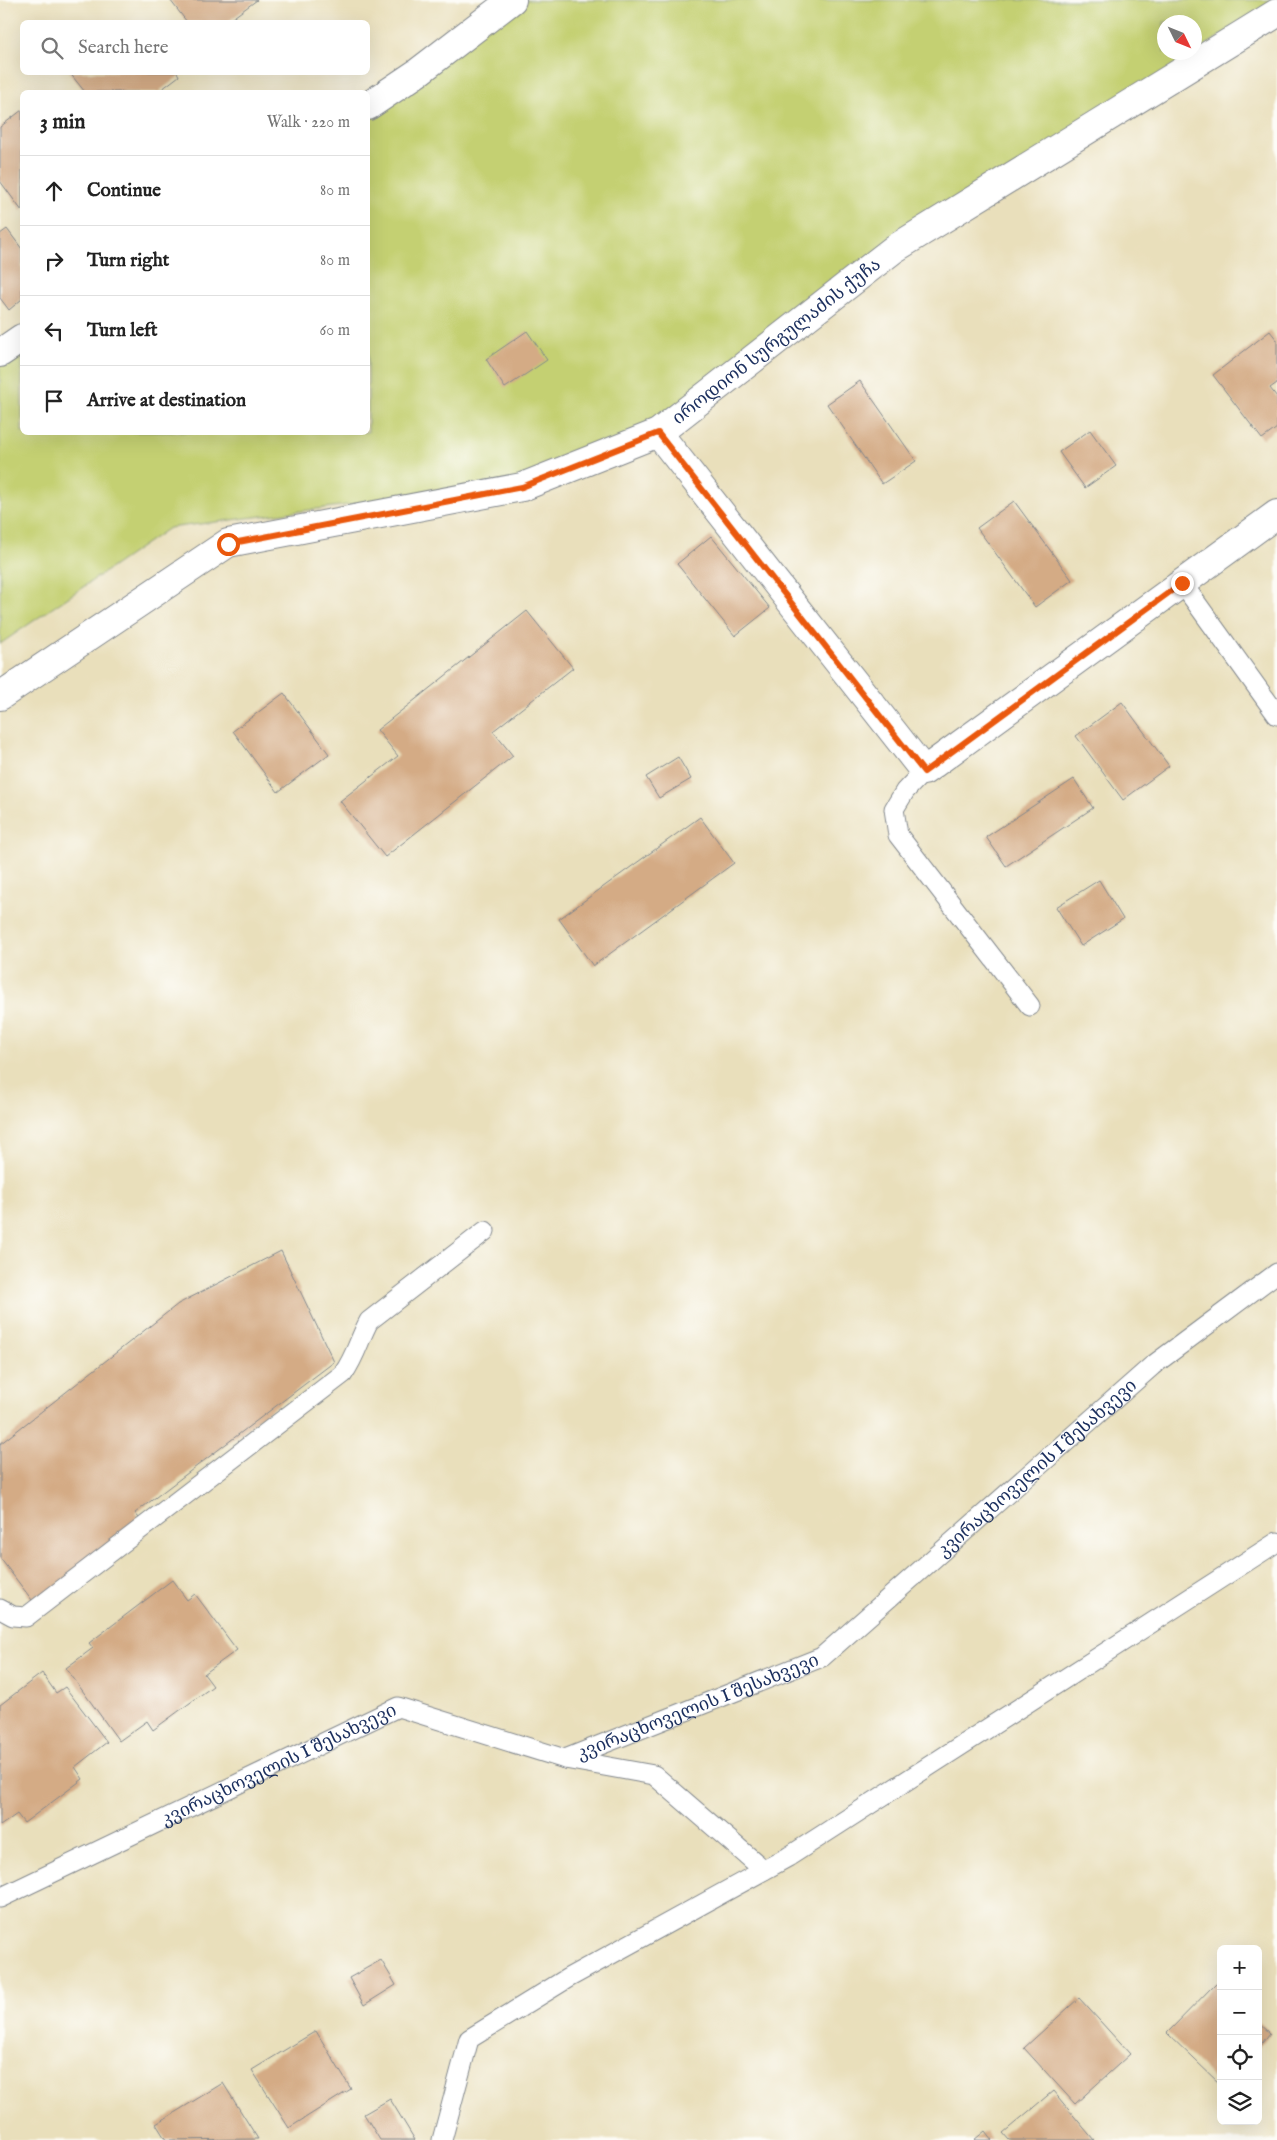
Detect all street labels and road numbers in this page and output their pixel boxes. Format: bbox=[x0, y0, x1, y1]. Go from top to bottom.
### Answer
street label: იროდიონ სურგულაძის ქუჩა bbox=[668, 254, 886, 431]
street label: კვირაცხოველის I შესახვევი bbox=[933, 1375, 1142, 1563]
street label: კვირაცხოველის I შესახვევი bbox=[574, 1649, 823, 1766]
street label: კვირაცხოველის I შესახვევი bbox=[158, 1699, 401, 1832]

